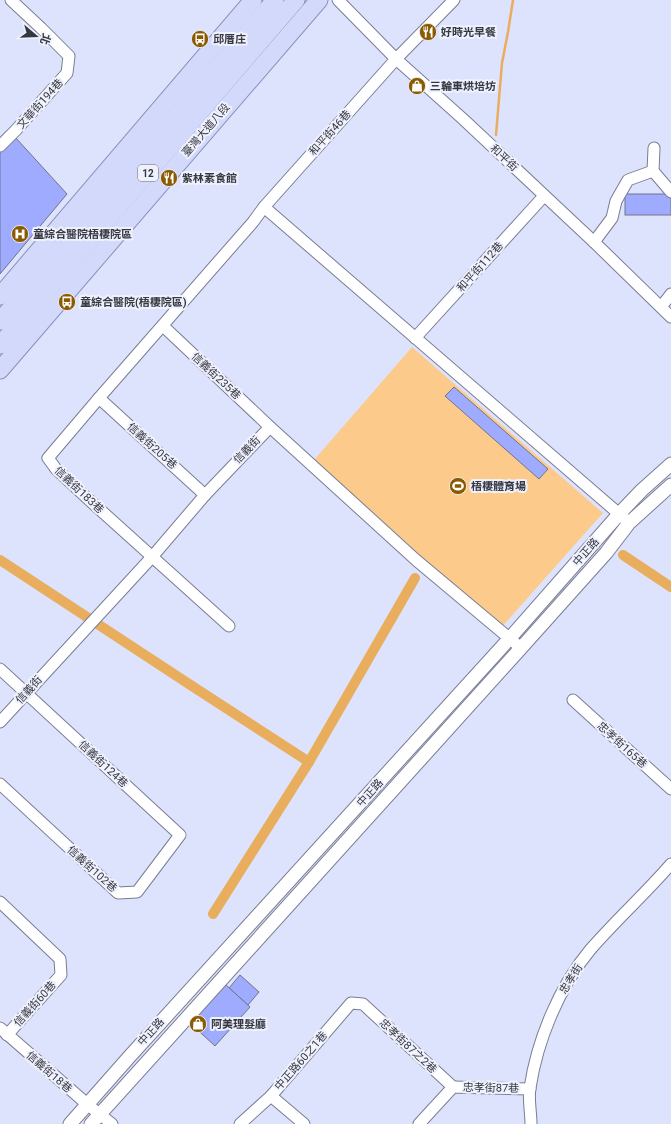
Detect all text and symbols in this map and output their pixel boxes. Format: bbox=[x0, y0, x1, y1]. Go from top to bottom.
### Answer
north arrow bbox=[16, 16, 56, 56]
restaurant icon: 好時光早餐 bbox=[418, 22, 438, 42]
place label: 好時光早餐 bbox=[441, 26, 496, 39]
bus stop icon: 邱厝庄 bbox=[190, 29, 210, 49]
text: 北 bbox=[37, 32, 53, 46]
place label: 邱厝庄 bbox=[213, 33, 246, 46]
street label: 文華街194巷 bbox=[14, 76, 66, 132]
shop icon: 三輪車烘培坊 bbox=[407, 76, 427, 96]
place label: 三輪車烘培坊 bbox=[430, 80, 496, 93]
street label: 臺灣大道八段 bbox=[179, 101, 233, 159]
street label: 和平街46巷 bbox=[306, 108, 354, 158]
street label: 和平街 bbox=[487, 142, 521, 174]
road number: 12 bbox=[138, 165, 158, 181]
restaurant icon: 紫林素食館 bbox=[159, 168, 179, 188]
place label: 紫林素食館 bbox=[182, 172, 237, 185]
hospital icon: 童綜合醫院梧棲院區 bbox=[10, 224, 30, 244]
place label: 童綜合醫院梧棲院區 bbox=[33, 228, 132, 241]
street label: 和平街112巷 bbox=[454, 239, 506, 295]
bus stop icon: 童綜合醫院(梧棲院區) bbox=[57, 292, 77, 312]
place label: 童綜合醫院(梧棲院區) bbox=[80, 296, 187, 309]
street label: 信義街235巷 bbox=[189, 350, 243, 402]
street label: 信義街205巷 bbox=[124, 420, 180, 472]
street label: 信義街 bbox=[231, 434, 263, 466]
street label: 信義街183巷 bbox=[52, 464, 106, 516]
sports icon: 梧棲體育場 bbox=[448, 476, 468, 496]
place label: 梧棲體育場 bbox=[471, 480, 526, 493]
street label: 中正路 bbox=[570, 535, 602, 569]
street label: 信義街 bbox=[13, 673, 45, 707]
street label: 忠孝街165巷 bbox=[594, 719, 650, 771]
street label: 信義街124巷 bbox=[76, 738, 130, 790]
street label: 中正路 bbox=[354, 776, 386, 810]
street label: 信義街102巷 bbox=[64, 843, 120, 895]
street label: 忠孝街 bbox=[557, 962, 585, 996]
street label: 信義街60巷 bbox=[11, 979, 59, 1029]
shop icon: 阿美理髮廳 bbox=[188, 1014, 208, 1034]
street label: 中正路 bbox=[135, 1015, 167, 1049]
street label: 忠孝街87之2巷 bbox=[377, 1016, 439, 1076]
place label: 阿美理髮廳 bbox=[211, 1018, 266, 1031]
street label: 中正路60之1巷 bbox=[272, 1029, 330, 1093]
street label: 信義街18巷 bbox=[23, 1049, 75, 1095]
street label: 忠孝街87巷 bbox=[463, 1081, 519, 1095]

